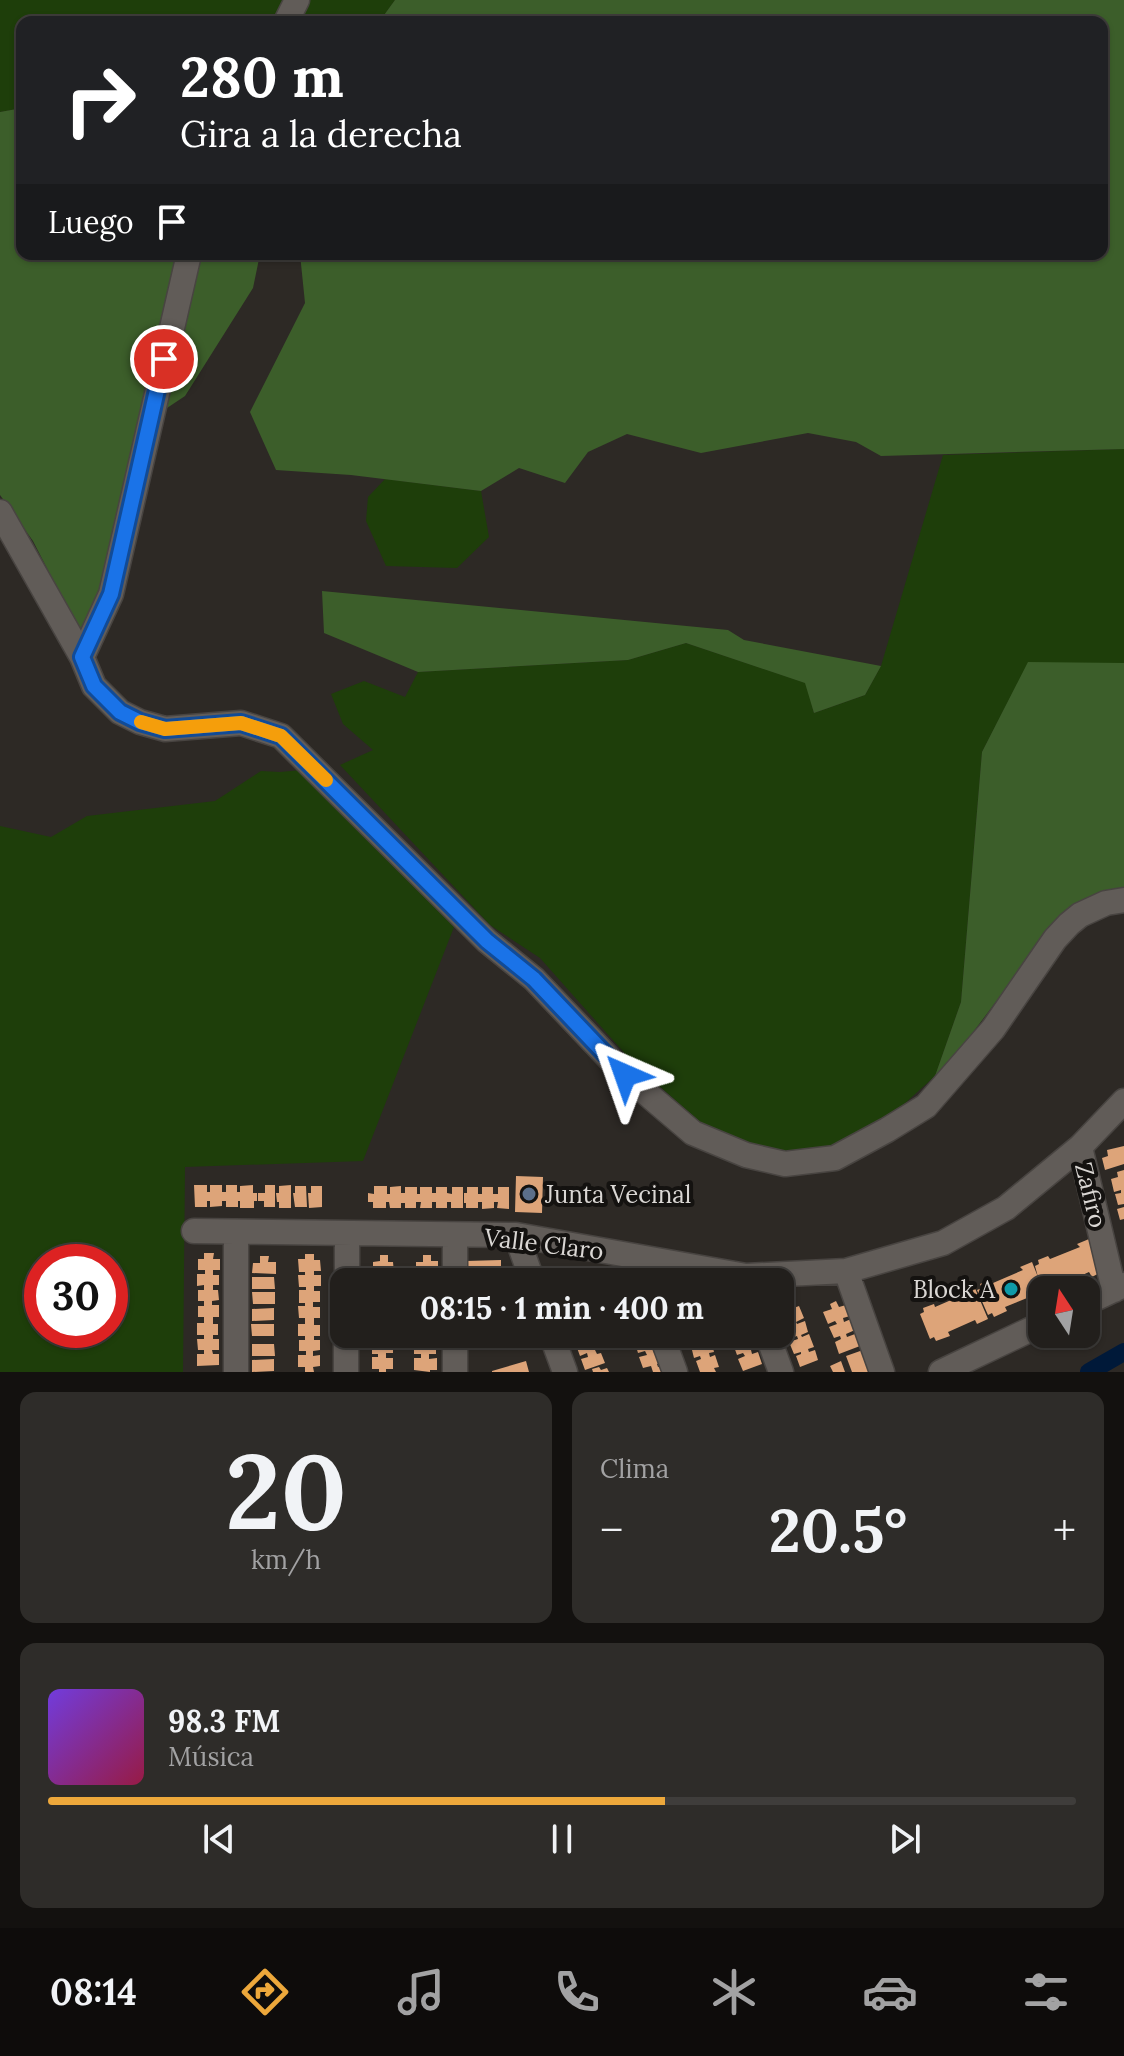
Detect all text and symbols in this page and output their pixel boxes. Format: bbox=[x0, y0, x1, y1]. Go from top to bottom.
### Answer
text: 280 m bbox=[180, 41, 344, 112]
icon: right bbox=[48, 48, 152, 152]
text: Gira a la derecha bbox=[180, 111, 462, 157]
icon: arrive bbox=[150, 200, 194, 244]
text: Luego bbox=[48, 203, 134, 241]
pin bbox=[130, 325, 198, 393]
icon: arrive bbox=[142, 337, 186, 381]
position arrow bbox=[583, 1033, 667, 1117]
street label: Zafiro bbox=[1068, 1159, 1114, 1231]
place label: Junta Vecinal bbox=[544, 1179, 691, 1210]
marker: Junta Vecinal bbox=[520, 1185, 538, 1203]
street label: Valle Claro bbox=[482, 1221, 605, 1267]
speed limit sign: 30 bbox=[24, 1244, 128, 1348]
place label: Block A bbox=[913, 1274, 996, 1305]
north arrow bbox=[1028, 1276, 1100, 1348]
map controls bbox=[1028, 1276, 1100, 1348]
marker: Block A bbox=[1002, 1280, 1020, 1298]
text: 08:15 · 1 min · 400 m bbox=[420, 1289, 704, 1327]
text: 20 bbox=[225, 1424, 347, 1557]
text: Clima bbox=[600, 1452, 669, 1485]
text: 20.5° bbox=[769, 1492, 907, 1568]
text: − bbox=[600, 1502, 623, 1558]
text: + bbox=[1053, 1502, 1076, 1558]
text: km/h bbox=[251, 1543, 321, 1576]
text: 98.3 FM bbox=[168, 1702, 280, 1740]
text: Música bbox=[168, 1740, 254, 1773]
icon: previous bbox=[197, 1817, 241, 1861]
icon: pause bbox=[540, 1817, 584, 1861]
icon: next bbox=[883, 1817, 927, 1861]
icon: directions bbox=[237, 1964, 293, 2020]
icon: music bbox=[393, 1964, 449, 2020]
icon: phone bbox=[549, 1964, 605, 2020]
icon: climate bbox=[706, 1964, 762, 2020]
icon: car bbox=[862, 1964, 918, 2020]
icon: filters bbox=[1018, 1964, 1074, 2020]
text: 08:14 bbox=[50, 1969, 137, 2015]

